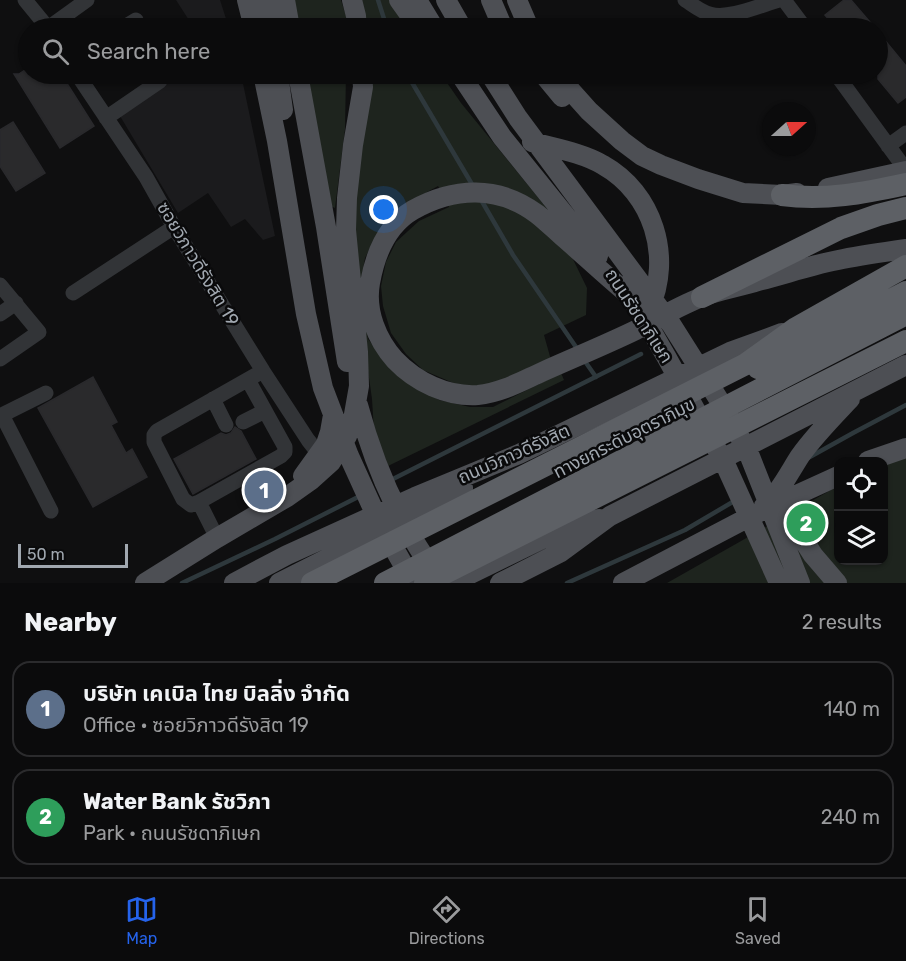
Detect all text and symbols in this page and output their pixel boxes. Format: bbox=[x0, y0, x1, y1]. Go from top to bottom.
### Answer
search box bbox=[18, 18, 888, 84]
icon: search bbox=[39, 35, 72, 68]
text: Search here bbox=[87, 38, 210, 65]
north arrow bbox=[762, 102, 816, 156]
your location bbox=[369, 195, 398, 224]
street label: ซอยวิภาวดีรังสิต 19 bbox=[152, 198, 244, 330]
street label: ถนนรัชดาภิเษก bbox=[600, 265, 678, 367]
street label: ทางยกระดับอุตราภิมุข bbox=[550, 393, 698, 483]
street label: ถนนวิภาวดีรังสิต bbox=[455, 420, 573, 488]
map controls bbox=[834, 457, 888, 565]
button: locate bbox=[834, 457, 888, 511]
pin: 1 bbox=[244, 468, 284, 512]
pin: 2 bbox=[786, 500, 826, 546]
button: layers bbox=[834, 511, 888, 565]
scale bar bbox=[18, 541, 128, 568]
text: 50 m bbox=[27, 545, 65, 564]
text: Nearby bbox=[24, 607, 117, 638]
text: 2 results bbox=[802, 610, 882, 634]
text: บริษัท เคเบิล ไทย บิลลิ่ง จำกัด bbox=[83, 680, 350, 707]
text: 1 bbox=[41, 697, 50, 721]
text: 140 m bbox=[824, 697, 880, 721]
text: Office · ซอยวิภาวดีรังสิต 19 bbox=[83, 713, 309, 737]
text: Water Bank รัชวิภา bbox=[83, 788, 271, 815]
text: 2 bbox=[39, 805, 52, 829]
text: 240 m bbox=[821, 805, 880, 829]
text: Park · ถนนรัชดาภิเษก bbox=[83, 821, 261, 845]
tab: Map bbox=[125, 893, 158, 948]
tab: Directions bbox=[409, 893, 485, 948]
tab: Saved bbox=[735, 893, 781, 948]

